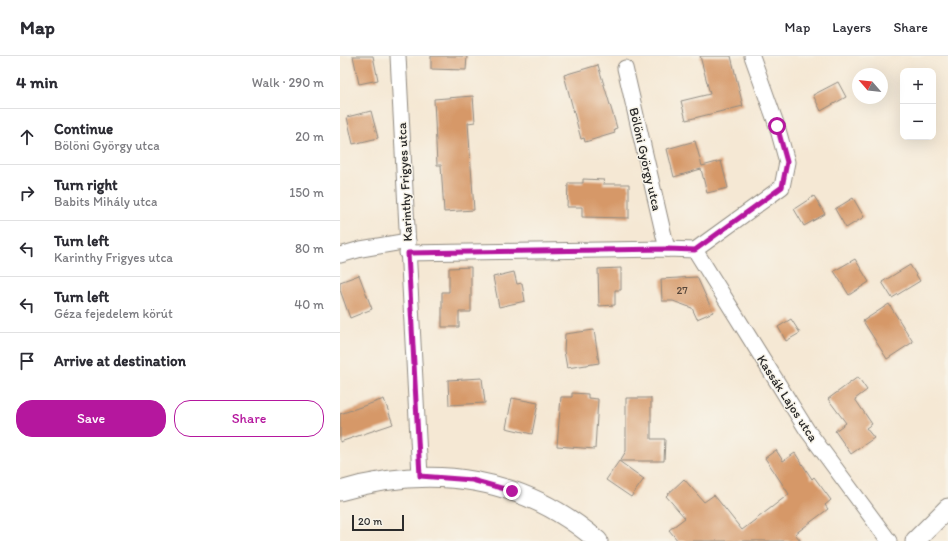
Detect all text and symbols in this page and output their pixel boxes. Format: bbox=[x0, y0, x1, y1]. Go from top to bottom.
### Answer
text: Map bbox=[20, 16, 55, 39]
text: Map bbox=[785, 19, 810, 36]
text: Layers bbox=[832, 19, 871, 36]
text: Share bbox=[893, 19, 928, 36]
north arrow bbox=[852, 68, 888, 104]
map controls bbox=[900, 68, 936, 140]
button: + bbox=[900, 68, 936, 104]
text: 4 min bbox=[16, 72, 58, 92]
text: Walk · 290 m bbox=[252, 75, 324, 90]
button: − bbox=[900, 104, 936, 140]
street label: Bölöni György utca bbox=[626, 106, 665, 213]
route start bbox=[768, 117, 786, 135]
text: Continue bbox=[54, 120, 113, 138]
street label: Karinthy Frigyes utca bbox=[394, 122, 415, 242]
icon: ahead bbox=[16, 126, 38, 148]
text: 20 m bbox=[295, 129, 324, 144]
text: Bölöni György utca bbox=[54, 138, 160, 153]
text: Turn right bbox=[54, 176, 118, 194]
icon: right bbox=[16, 182, 38, 204]
text: 150 m bbox=[289, 185, 324, 200]
text: Babits Mihály utca bbox=[54, 194, 157, 209]
text: Turn left bbox=[54, 232, 109, 250]
icon: left bbox=[16, 238, 38, 260]
text: 80 m bbox=[295, 241, 324, 256]
text: Karinthy Frigyes utca bbox=[54, 250, 173, 265]
house number: 27 bbox=[676, 284, 688, 297]
text: Turn left bbox=[54, 288, 109, 306]
icon: left bbox=[16, 294, 38, 316]
text: 40 m bbox=[294, 297, 324, 312]
text: Géza fejedelem körút bbox=[54, 306, 173, 321]
icon: arrive bbox=[16, 350, 38, 372]
text: Arrive at destination bbox=[54, 352, 186, 370]
street label: Kassák Lajos utca bbox=[754, 352, 821, 444]
button: Save bbox=[16, 400, 166, 437]
button: Share bbox=[174, 400, 324, 437]
route end bbox=[503, 482, 521, 500]
scale bar bbox=[352, 513, 404, 532]
text: 20 m bbox=[358, 515, 382, 528]

